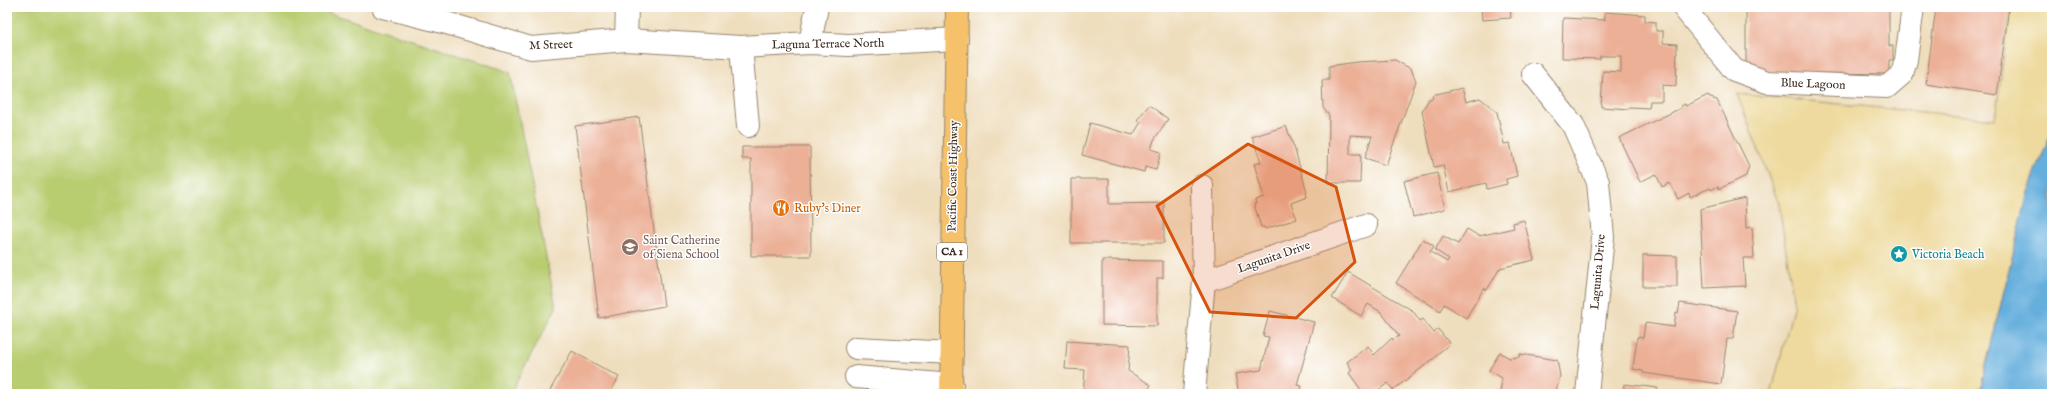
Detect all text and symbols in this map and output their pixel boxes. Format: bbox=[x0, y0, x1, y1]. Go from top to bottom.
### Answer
street label: Laguna Terrace North bbox=[772, 36, 885, 52]
street label: M Street bbox=[529, 37, 573, 53]
street label: Blue Lagoon bbox=[1780, 75, 1846, 93]
street label: Pacific Coast Highway bbox=[945, 120, 961, 232]
restaurant icon: Ruby's Diner bbox=[771, 198, 791, 218]
place label: Ruby's Diner bbox=[794, 201, 861, 216]
place label: Saint Catherine of Siena School bbox=[643, 233, 720, 262]
street label: Lagunita Drive bbox=[1587, 233, 1609, 310]
school or university icon: Saint Catherine of Siena School bbox=[620, 237, 640, 257]
street label: Lagunita Drive bbox=[1236, 237, 1313, 276]
road number: CA 1 bbox=[937, 243, 967, 261]
place icon: Victoria Beach bbox=[1889, 244, 1909, 264]
place label: Victoria Beach bbox=[1911, 247, 1985, 262]

